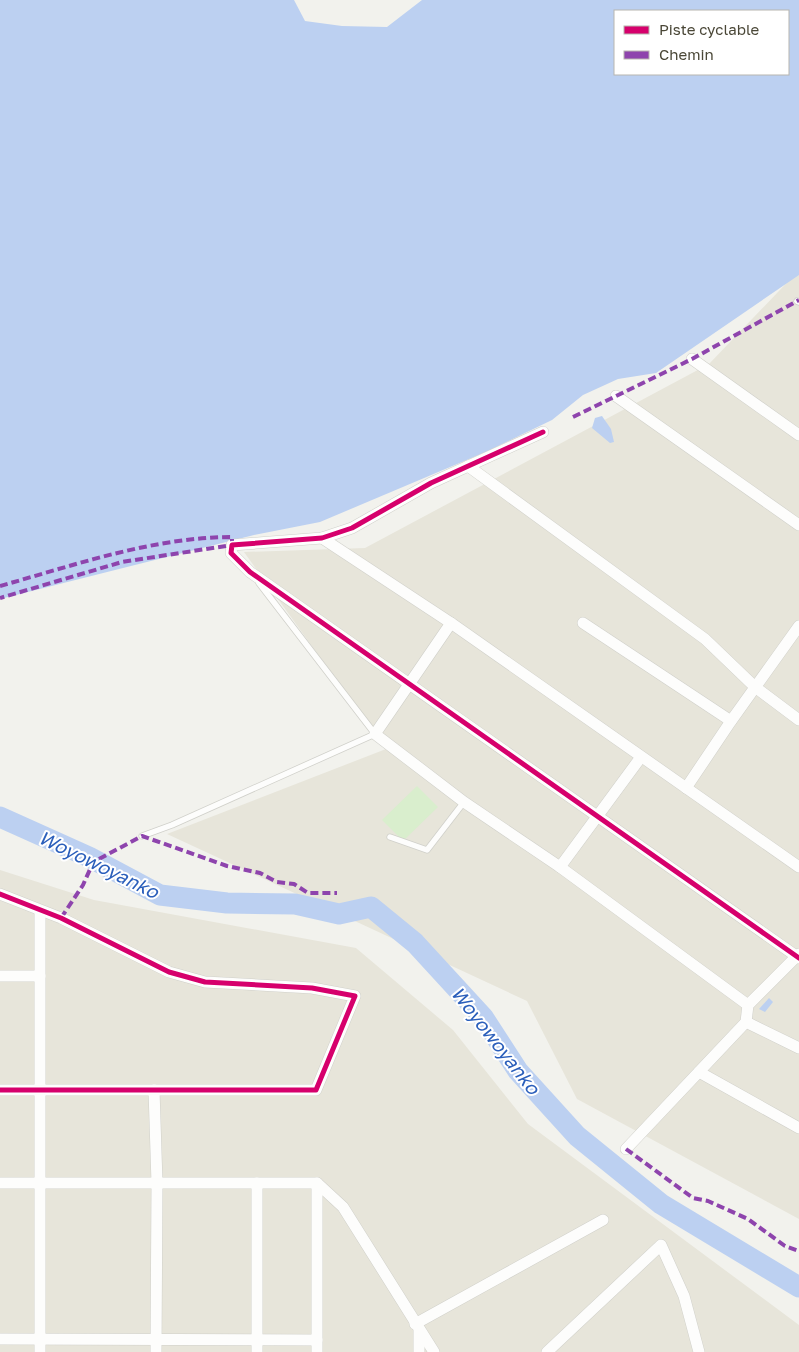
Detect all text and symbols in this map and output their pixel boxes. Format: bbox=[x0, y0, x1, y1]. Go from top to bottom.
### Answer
legend bbox=[614, 10, 789, 75]
text: Piste cyclable bbox=[659, 20, 760, 38]
text: Chemin bbox=[659, 45, 714, 63]
water label: Woyowoyanko bbox=[35, 825, 164, 904]
water label: Woyowoyanko bbox=[447, 982, 546, 1100]

